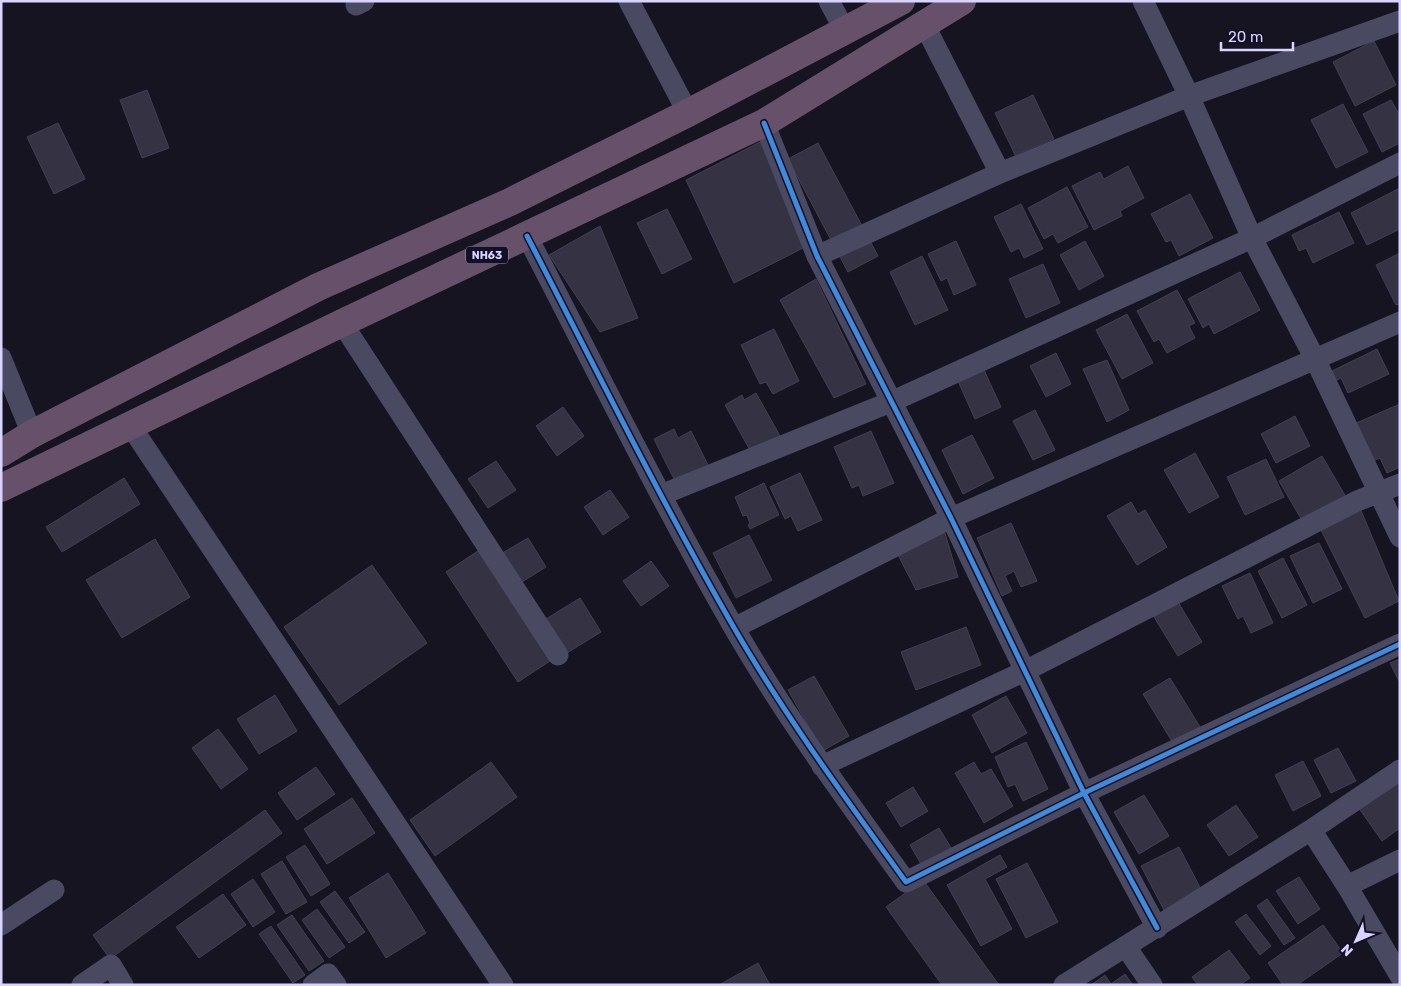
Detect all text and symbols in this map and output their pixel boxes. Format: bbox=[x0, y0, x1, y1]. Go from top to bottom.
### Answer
scale bar bbox=[1221, 20, 1294, 52]
text: 20 m bbox=[1228, 28, 1263, 46]
road number: NH63 bbox=[466, 246, 508, 264]
north arrow bbox=[1331, 916, 1381, 966]
text: N bbox=[1338, 940, 1357, 959]

